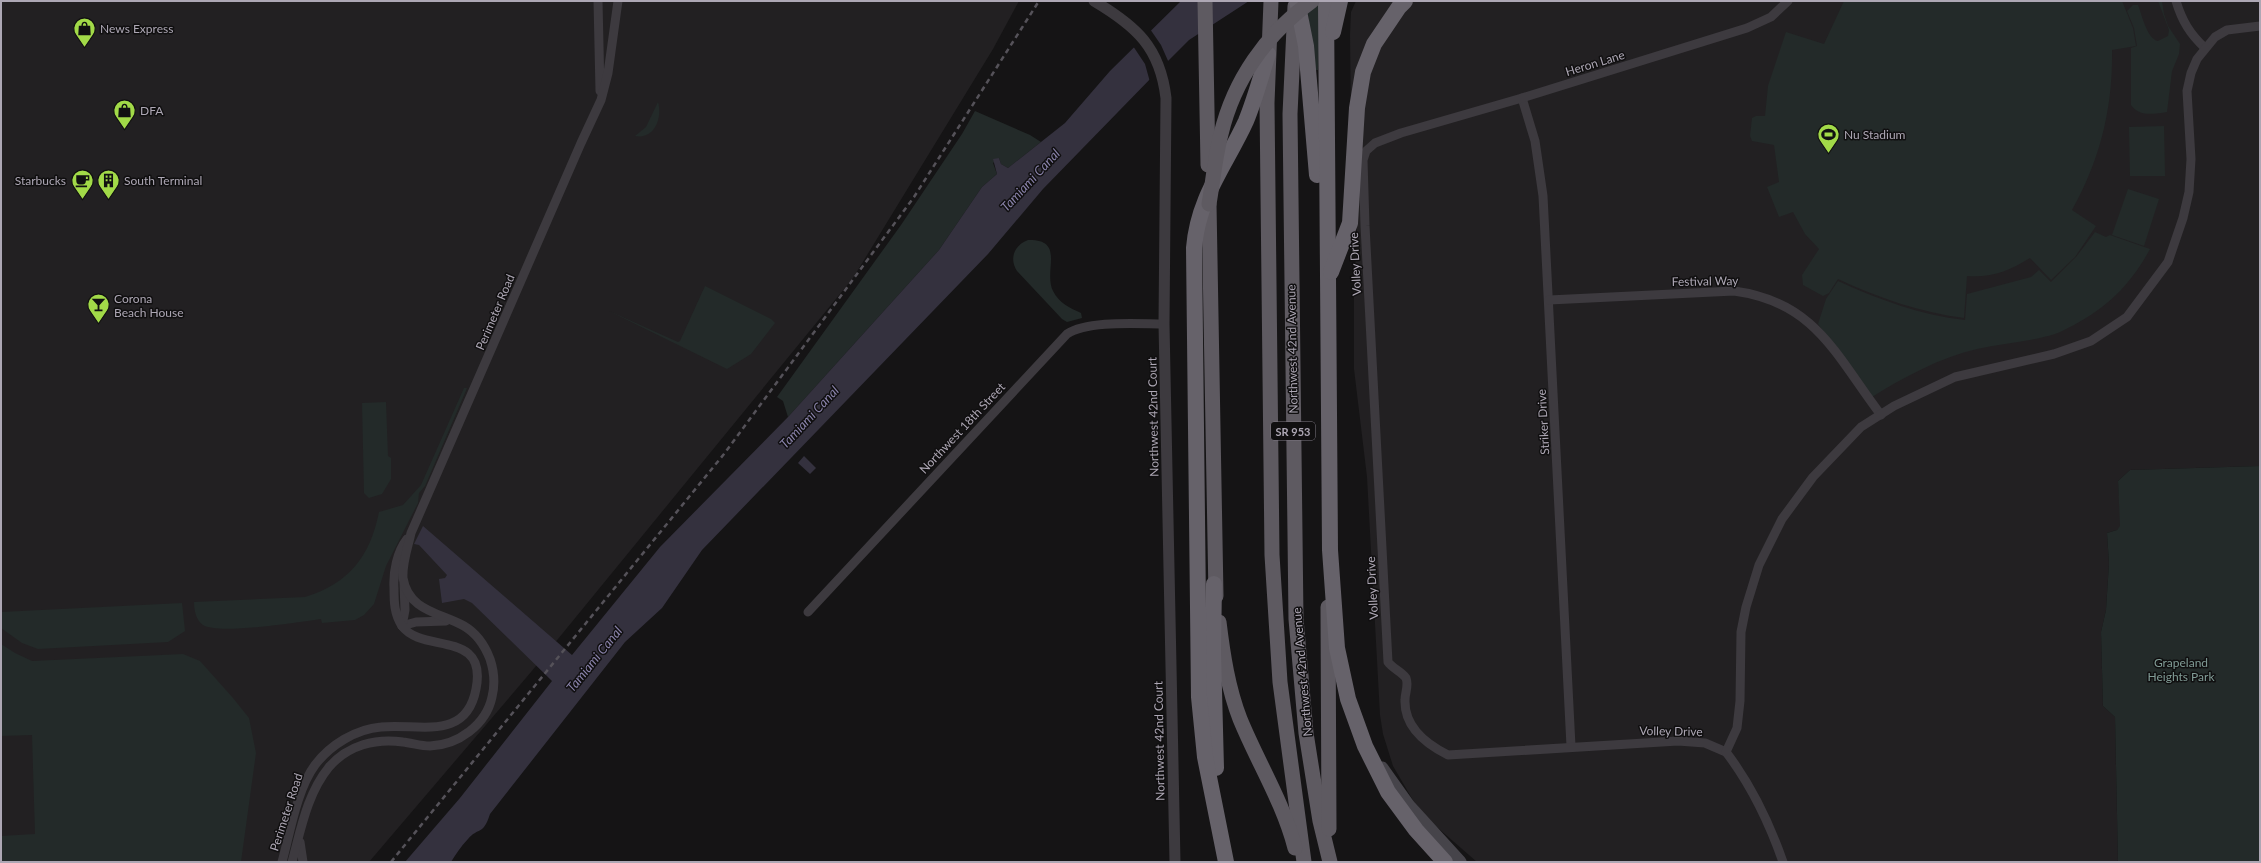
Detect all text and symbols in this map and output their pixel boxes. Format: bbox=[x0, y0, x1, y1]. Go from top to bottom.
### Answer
shop icon: News Express bbox=[72, 15, 98, 48]
place label: News Express bbox=[100, 21, 173, 36]
street label: Heron Lane bbox=[1564, 47, 1626, 79]
shop icon: DFA bbox=[111, 97, 137, 130]
place label: DFA bbox=[140, 103, 164, 118]
sports icon: Nu Stadium bbox=[1815, 121, 1841, 154]
place label: Nu Stadium bbox=[1844, 127, 1906, 142]
water label: Tamiami Canal bbox=[997, 145, 1063, 215]
cafe icon: Starbucks bbox=[69, 167, 95, 200]
building icon: South Terminal bbox=[95, 167, 121, 200]
place label: Starbucks bbox=[15, 173, 66, 188]
place label: South Terminal bbox=[124, 173, 202, 188]
street label: Volley Drive bbox=[1346, 232, 1364, 296]
street label: Perimeter Road bbox=[472, 272, 518, 352]
street label: Festival Way bbox=[1672, 273, 1739, 289]
street label: Northwest 42nd Avenue bbox=[1283, 284, 1301, 414]
place label: Corona Beach House bbox=[114, 291, 183, 320]
bar icon: Corona Beach House bbox=[86, 292, 112, 325]
street label: Northwest 42nd Court bbox=[1144, 356, 1162, 477]
street label: Northwest 18th Street bbox=[916, 379, 1009, 477]
water label: Tamiami Canal bbox=[776, 382, 842, 452]
street label: Striker Drive bbox=[1534, 389, 1552, 455]
road number: SR 953 bbox=[1271, 422, 1315, 440]
street label: Volley Drive bbox=[1363, 556, 1381, 620]
street label: Northwest 42nd Avenue bbox=[1289, 607, 1315, 737]
water label: Tamiami Canal bbox=[563, 623, 625, 695]
park label: Grapeland Heights Park bbox=[2147, 655, 2215, 684]
street label: Northwest 42nd Court bbox=[1150, 680, 1168, 801]
street label: Volley Drive bbox=[1639, 723, 1703, 739]
street label: Perimeter Road bbox=[266, 771, 306, 853]

